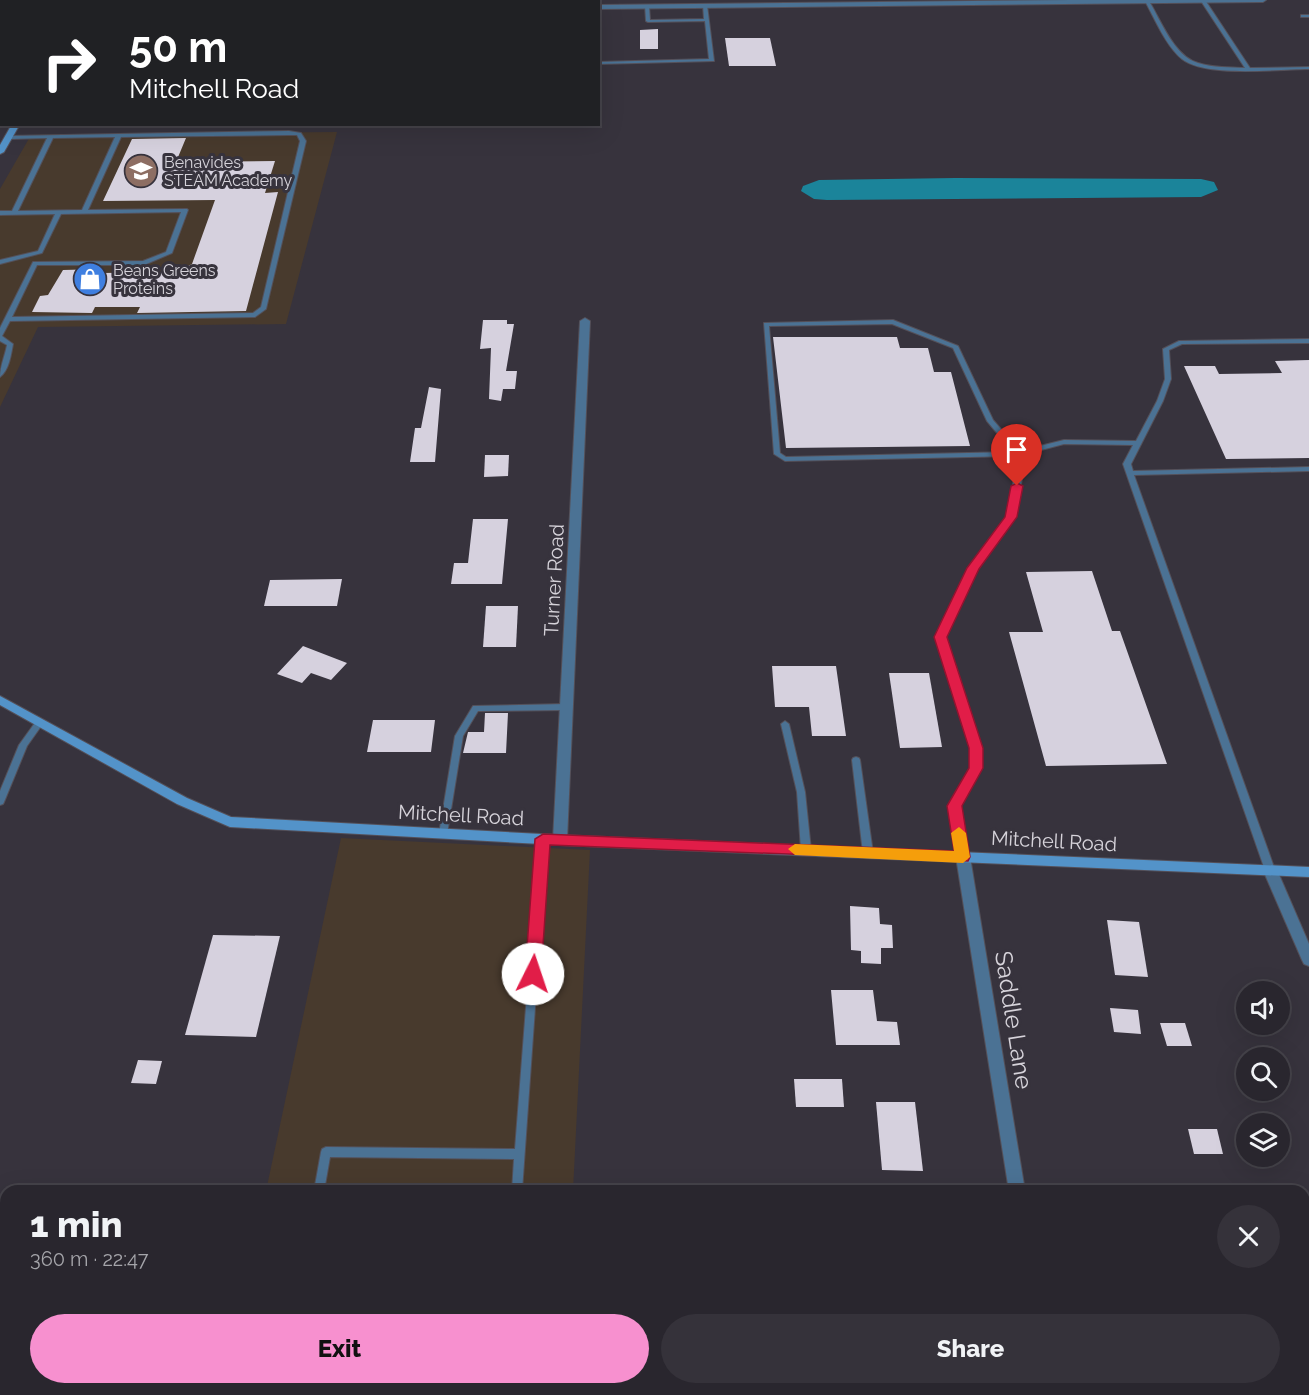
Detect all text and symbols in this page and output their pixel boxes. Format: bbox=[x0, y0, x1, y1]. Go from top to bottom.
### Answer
text: 50 m bbox=[129, 23, 227, 72]
icon: right bbox=[30, 24, 108, 102]
text: Mitchell Road bbox=[129, 73, 299, 104]
school or university icon: Benavides STEAM Academy bbox=[123, 153, 159, 189]
place label: Benavides STEAM Academy bbox=[164, 153, 293, 190]
shop icon: Beans Greens Proteins bbox=[72, 261, 108, 297]
place label: Beans Greens Proteins bbox=[113, 261, 216, 298]
pin bbox=[991, 424, 1042, 486]
icon: arrive bbox=[1000, 433, 1033, 466]
street label: Turner Road bbox=[539, 523, 569, 637]
street label: Mitchell Road bbox=[397, 800, 525, 830]
street label: Mitchell Road bbox=[990, 826, 1118, 856]
position arrow bbox=[501, 942, 565, 1006]
street label: Saddle Lane bbox=[989, 949, 1039, 1091]
map controls bbox=[1236, 981, 1290, 1167]
button: sound bbox=[1236, 981, 1290, 1035]
button: search bbox=[1236, 1047, 1290, 1101]
button: layers bbox=[1236, 1113, 1290, 1167]
text: 1 min bbox=[30, 1203, 122, 1245]
button: close bbox=[1217, 1205, 1280, 1268]
text: 360 m · 22:47 bbox=[30, 1247, 149, 1271]
button: Exit bbox=[30, 1314, 649, 1383]
button: Share bbox=[661, 1314, 1280, 1383]

